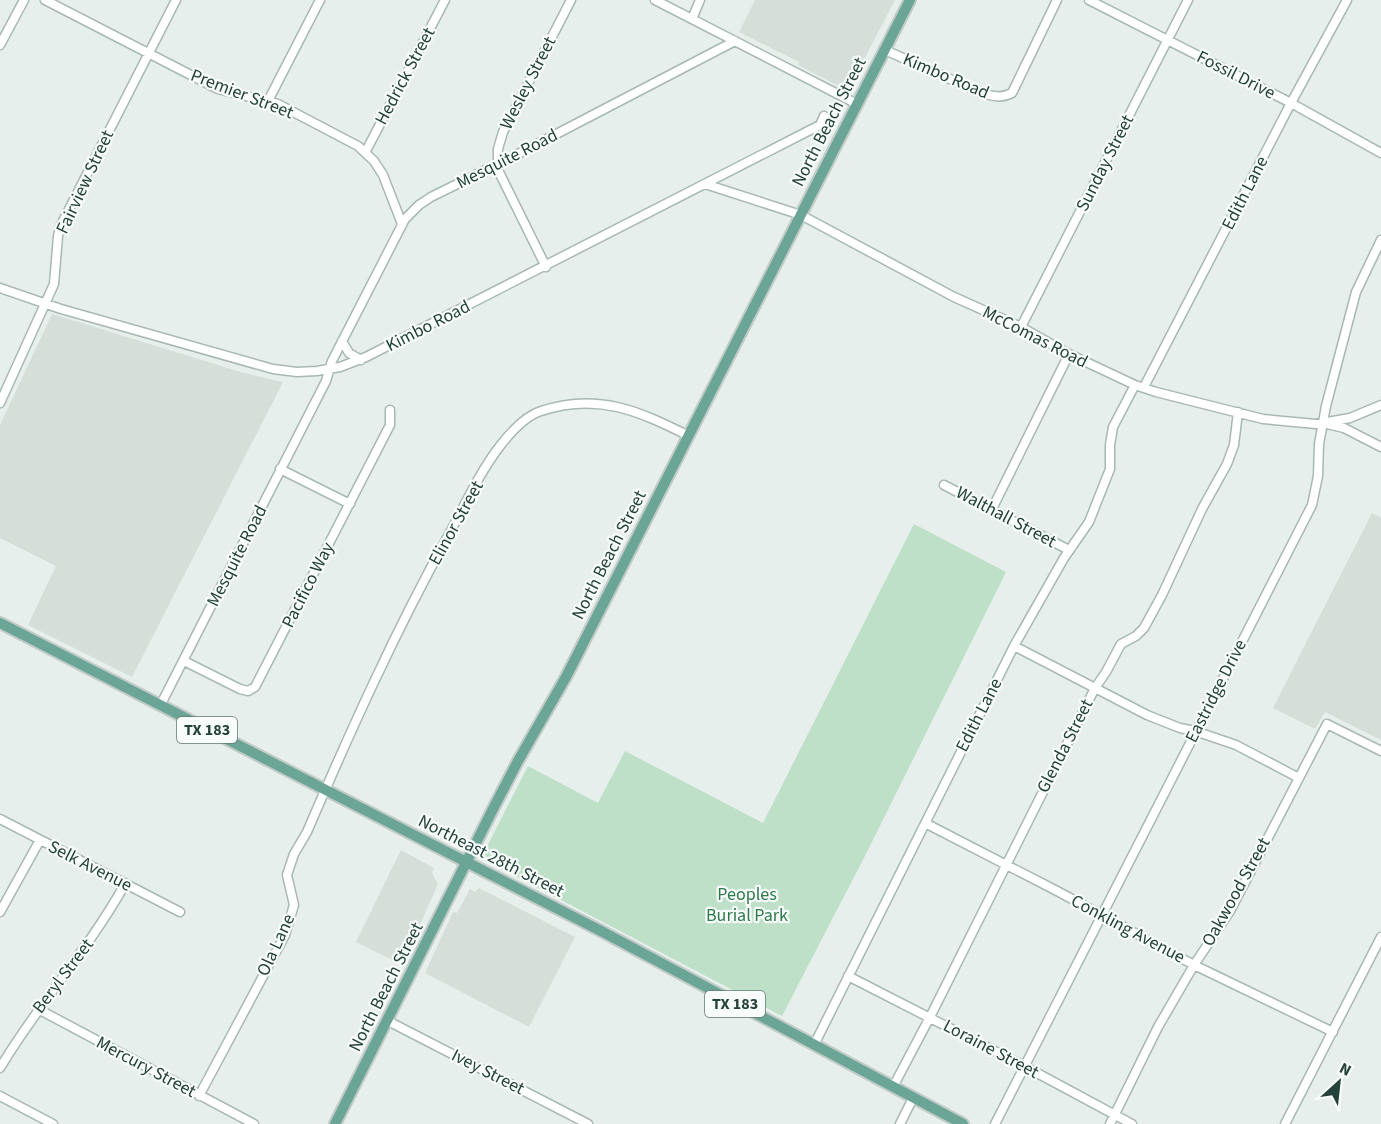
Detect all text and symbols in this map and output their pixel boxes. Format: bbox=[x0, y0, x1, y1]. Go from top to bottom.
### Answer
street label: Hedrick Street bbox=[369, 23, 441, 129]
street label: Wesley Street bbox=[494, 32, 562, 134]
street label: Fossil Drive bbox=[1192, 45, 1280, 105]
street label: Kimbo Road bbox=[899, 47, 993, 105]
street label: North Beach Street bbox=[786, 53, 872, 191]
street label: Premier Street bbox=[187, 63, 297, 125]
street label: Sunday Street bbox=[1070, 110, 1140, 216]
street label: Mesquite Road bbox=[452, 123, 562, 195]
street label: Fairview Street bbox=[50, 126, 120, 238]
street label: Edith Lane bbox=[1216, 152, 1274, 234]
street label: Kimbo Road bbox=[381, 294, 475, 358]
street label: McComas Road bbox=[978, 300, 1092, 374]
street label: Elinor Street bbox=[423, 476, 489, 570]
street label: Walthall Street bbox=[951, 480, 1061, 554]
street label: North Beach Street bbox=[566, 486, 652, 624]
street label: Mesquite Road bbox=[201, 501, 273, 611]
street label: Pacifico Way bbox=[276, 537, 341, 632]
street label: Eastridge Drive bbox=[1179, 635, 1253, 747]
street label: Edith Lane bbox=[950, 674, 1008, 756]
street label: Glenda Street bbox=[1031, 695, 1099, 797]
road number: TX 183 bbox=[177, 717, 237, 743]
street label: Northeast 28th Street bbox=[414, 808, 568, 904]
street label: Oakwood Street bbox=[1196, 833, 1276, 951]
street label: Selk Avenue bbox=[44, 834, 136, 898]
park label: Peoples Burial Park bbox=[706, 882, 788, 928]
street label: Conkling Avenue bbox=[1067, 888, 1189, 970]
street label: Ola Lane bbox=[251, 910, 301, 980]
street label: North Beach Street bbox=[343, 918, 429, 1056]
street label: Beryl Street bbox=[27, 933, 99, 1019]
road number: TX 183 bbox=[705, 991, 765, 1017]
street label: Loraine Street bbox=[939, 1013, 1043, 1085]
street label: Mercury Street bbox=[92, 1030, 200, 1104]
street label: Ivey Street bbox=[447, 1043, 529, 1101]
north arrow bbox=[1309, 1052, 1369, 1112]
text: N bbox=[1336, 1057, 1355, 1082]

